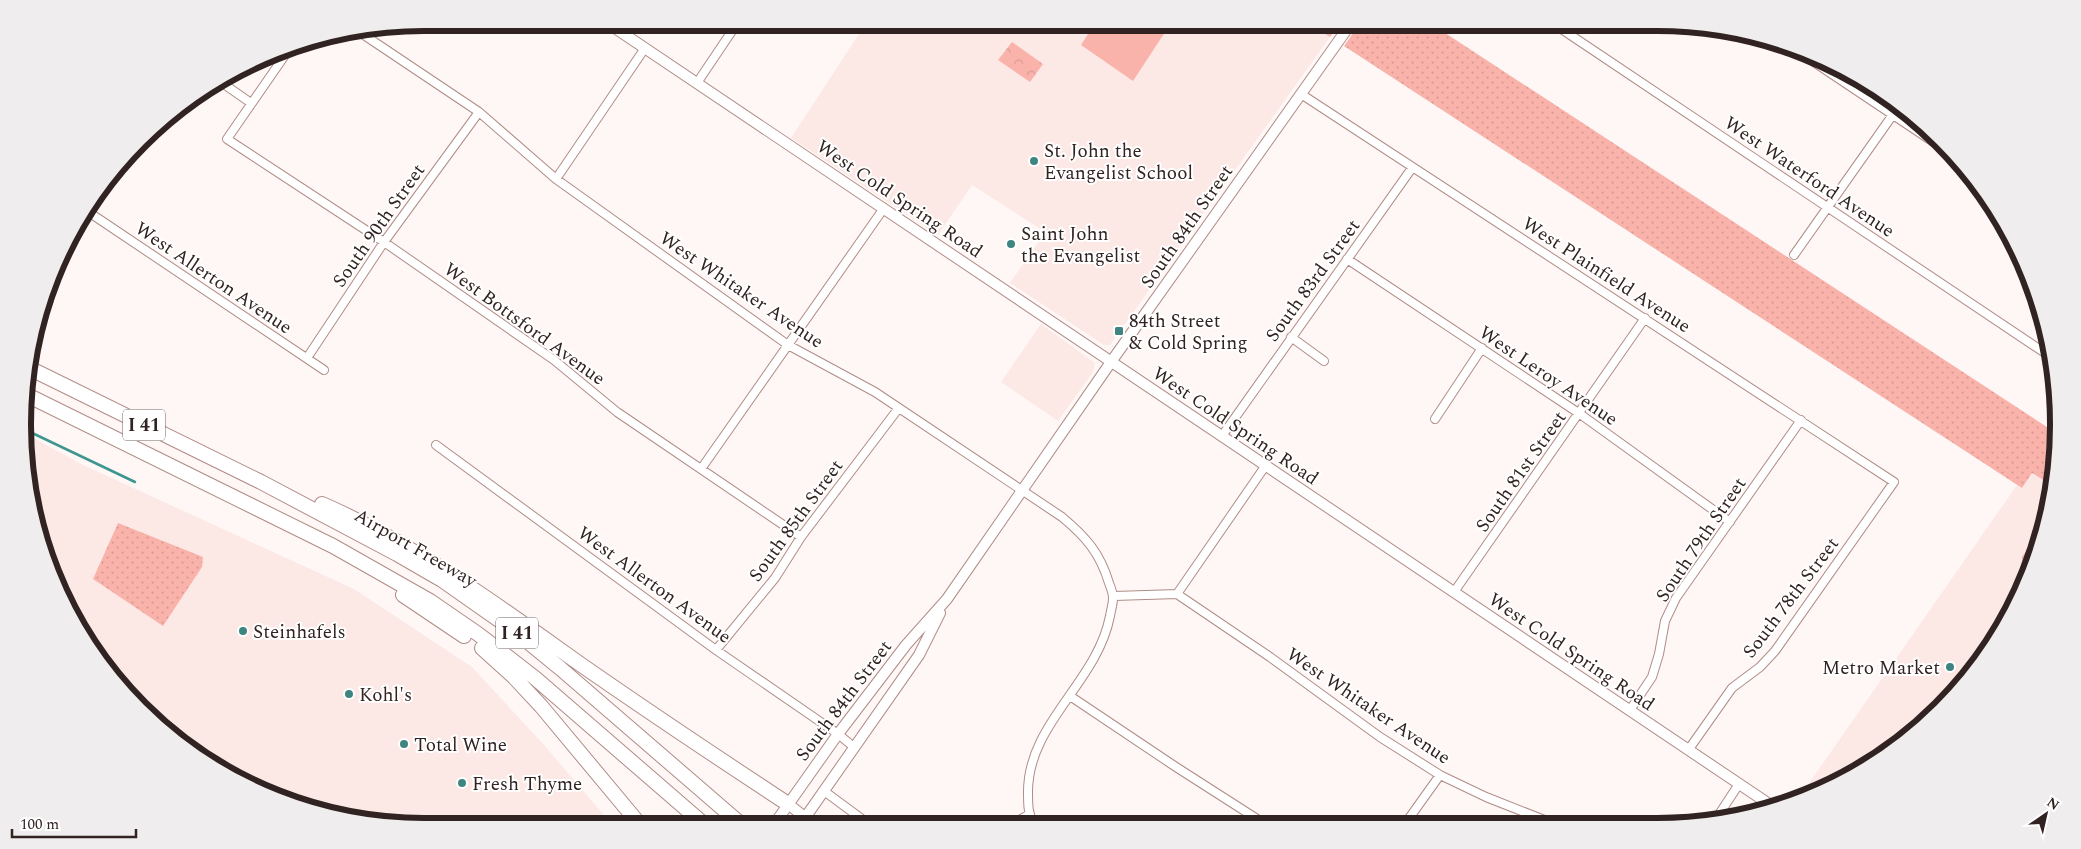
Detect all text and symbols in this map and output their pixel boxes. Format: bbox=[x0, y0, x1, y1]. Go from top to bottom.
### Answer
street label: West Waterford Avenue bbox=[1718, 109, 1900, 245]
street label: West Cold Spring Road bbox=[810, 133, 988, 266]
place label: St. John the Evangelist School bbox=[1044, 137, 1193, 188]
marker: St. John the Evangelist School bbox=[1028, 155, 1040, 167]
street label: South 90th Street bbox=[326, 158, 433, 294]
street label: South 84th Street bbox=[1134, 159, 1241, 295]
street label: West Plainfield Avenue bbox=[1516, 210, 1696, 341]
street label: South 83rd Street bbox=[1259, 213, 1368, 348]
street label: West Allerton Avenue bbox=[129, 215, 298, 342]
place label: Saint John the Evangelist bbox=[1021, 220, 1140, 271]
street label: West Whitaker Avenue bbox=[653, 224, 829, 356]
marker: Saint John the Evangelist bbox=[1005, 238, 1017, 250]
street label: West Bottsford Avenue bbox=[437, 255, 611, 393]
place label: 84th Street & Cold Spring bbox=[1129, 307, 1248, 358]
street label: West Leroy Avenue bbox=[1473, 319, 1624, 434]
marker: 84th Street & Cold Spring bbox=[1113, 325, 1125, 337]
street label: West Cold Spring Road bbox=[1146, 360, 1324, 493]
street label: South 81st Street bbox=[1469, 405, 1574, 538]
road number: I 41 bbox=[123, 410, 165, 440]
street label: South 85th Street bbox=[742, 453, 851, 588]
street label: South 79th Street bbox=[1649, 471, 1754, 608]
street label: Airport Freeway bbox=[348, 501, 483, 596]
street label: West Allerton Avenue bbox=[571, 519, 737, 651]
street label: South 78th Street bbox=[1736, 531, 1847, 665]
street label: West Cold Spring Road bbox=[1482, 586, 1660, 719]
place label: Steinhafels bbox=[253, 618, 346, 647]
road number: I 41 bbox=[496, 618, 538, 648]
marker: Steinhafels bbox=[237, 625, 249, 637]
street label: South 84th Street bbox=[789, 634, 900, 768]
street label: West Whitaker Avenue bbox=[1280, 640, 1456, 772]
place label: Metro Market bbox=[1822, 654, 1940, 683]
marker: Metro Market bbox=[1944, 661, 1956, 673]
place label: Kohl's bbox=[359, 681, 412, 710]
marker: Kohl's bbox=[343, 688, 355, 700]
place label: Total Wine bbox=[414, 731, 507, 760]
marker: Total Wine bbox=[398, 738, 410, 750]
place label: Fresh Thyme bbox=[472, 770, 582, 799]
marker: Fresh Thyme bbox=[456, 777, 468, 789]
north arrow bbox=[2021, 789, 2071, 839]
text: N bbox=[2042, 792, 2064, 816]
scale bar bbox=[12, 806, 136, 838]
text: 100 m bbox=[20, 813, 59, 836]

